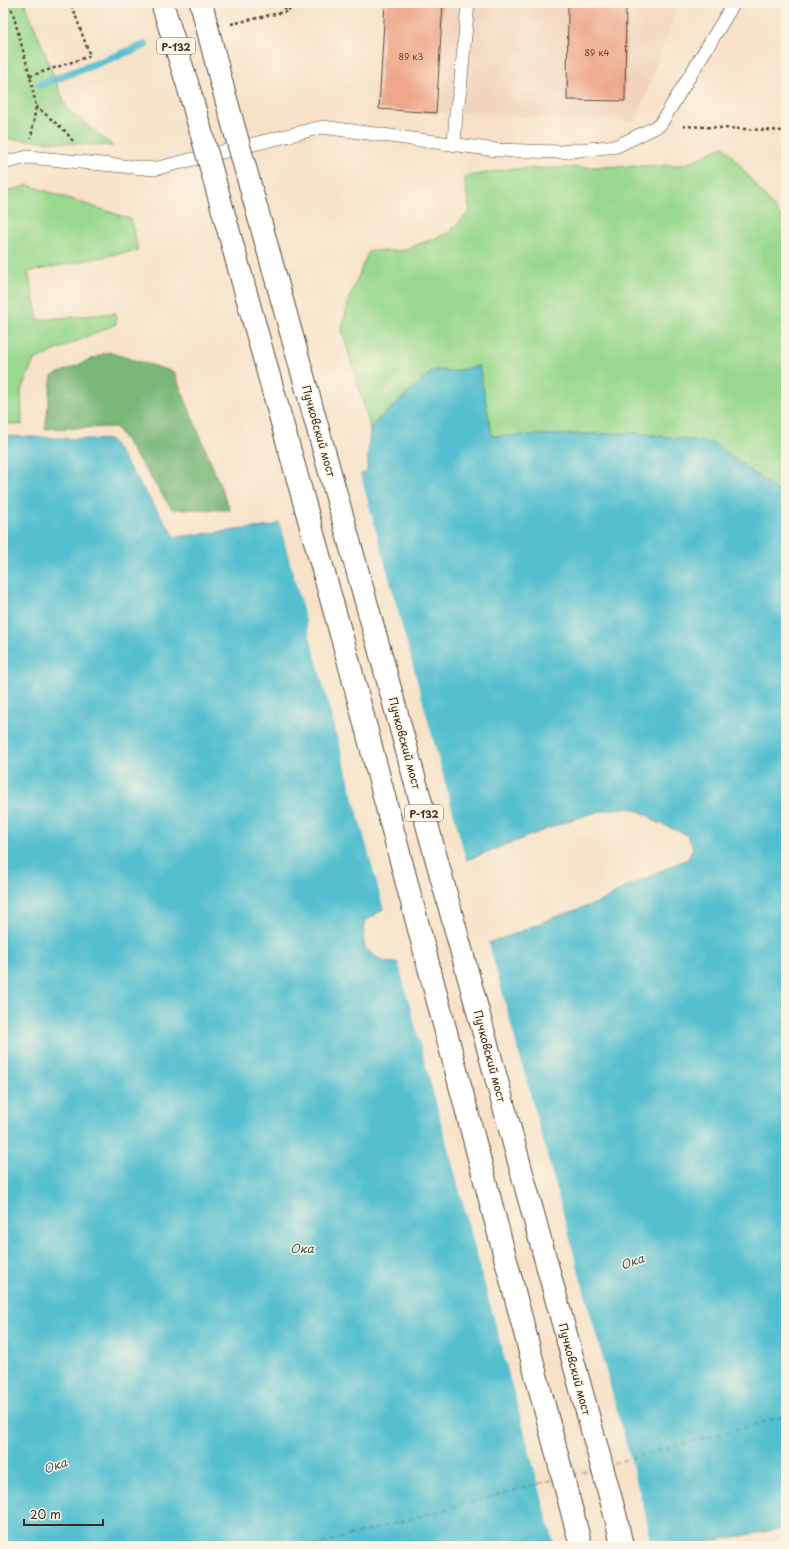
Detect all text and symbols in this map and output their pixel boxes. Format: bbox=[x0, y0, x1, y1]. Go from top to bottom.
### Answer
road number: Р-132 bbox=[157, 38, 195, 54]
house number: 89 к4 bbox=[585, 45, 609, 59]
house number: 89 к3 bbox=[399, 49, 423, 63]
street label: Пучковский мост bbox=[298, 383, 340, 479]
street label: Пучковский мост bbox=[385, 695, 426, 791]
road number: Р-132 bbox=[405, 805, 443, 821]
street label: Пучковский мост bbox=[470, 1008, 511, 1104]
water label: Ока bbox=[290, 1239, 315, 1257]
water label: Ока bbox=[618, 1248, 647, 1273]
street label: Пучковский мост bbox=[555, 1321, 596, 1417]
water label: Ока bbox=[41, 1452, 70, 1477]
scale bar bbox=[24, 1501, 103, 1527]
text: 20 m bbox=[30, 1505, 61, 1523]

